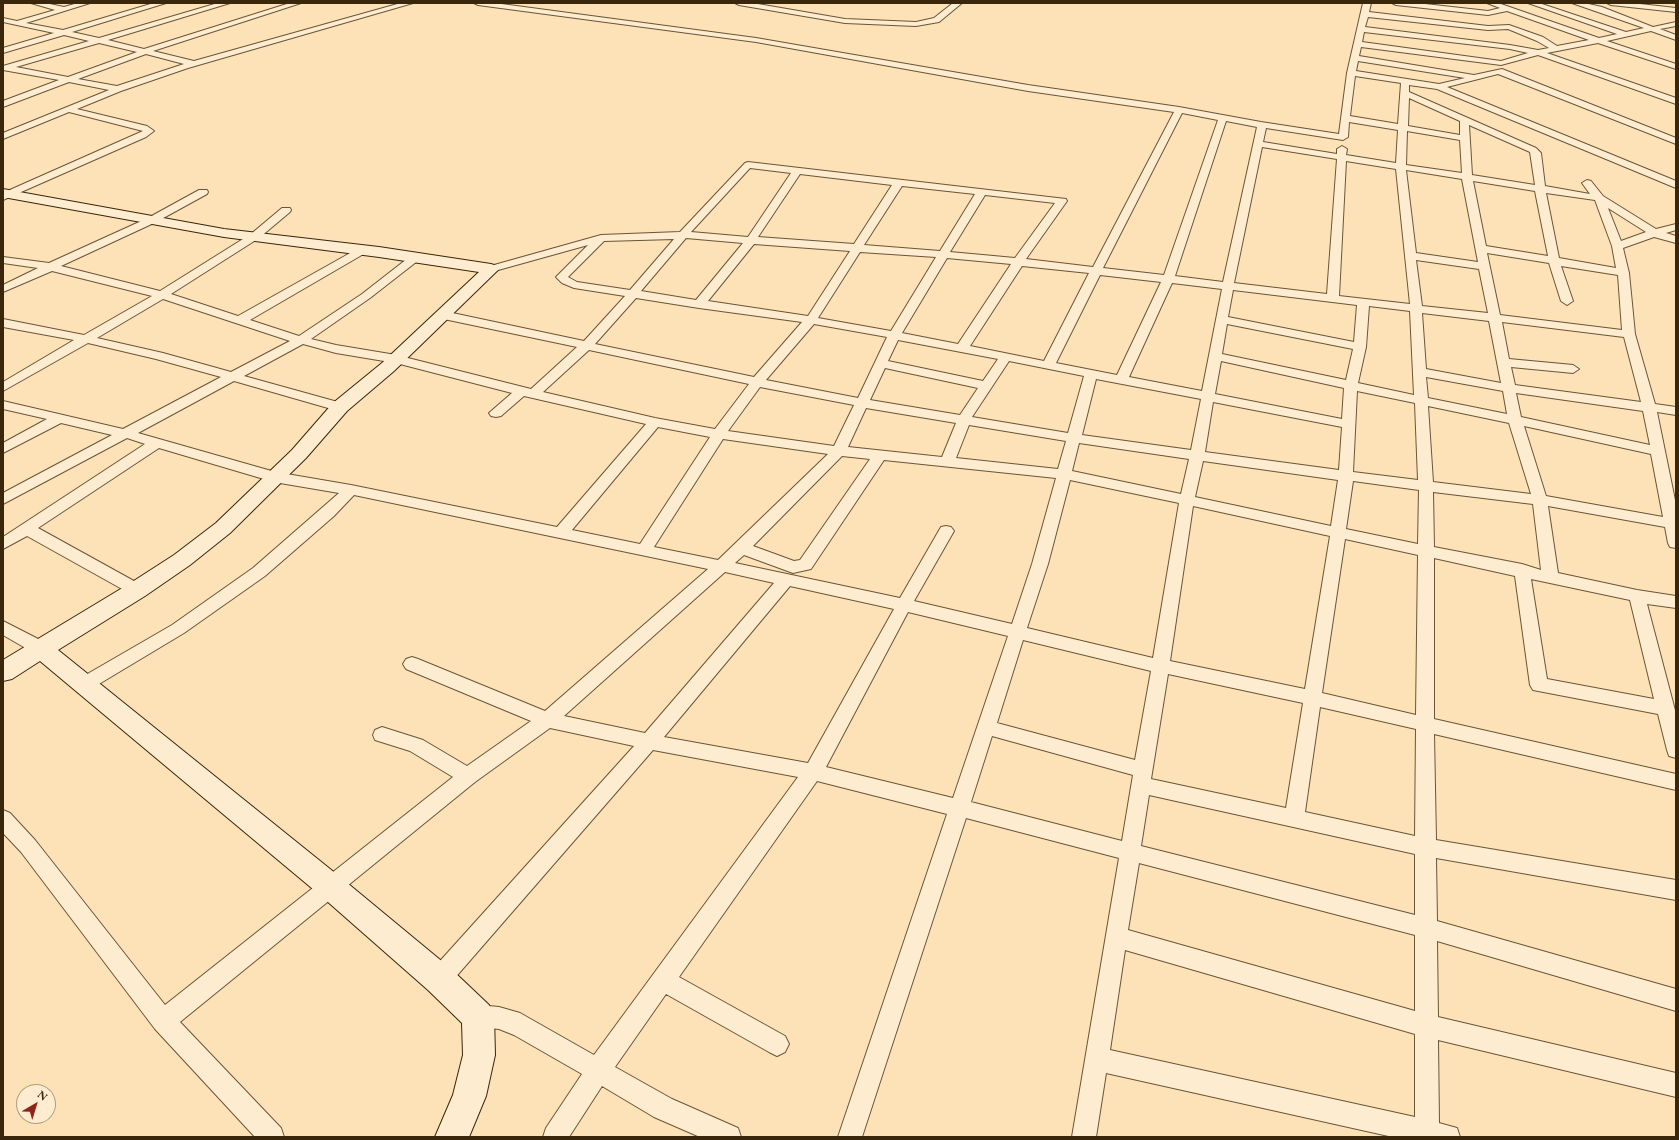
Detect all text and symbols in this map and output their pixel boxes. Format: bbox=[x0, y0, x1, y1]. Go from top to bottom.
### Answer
north arrow bbox=[16, 1084, 56, 1124]
text: N bbox=[35, 1087, 51, 1104]

